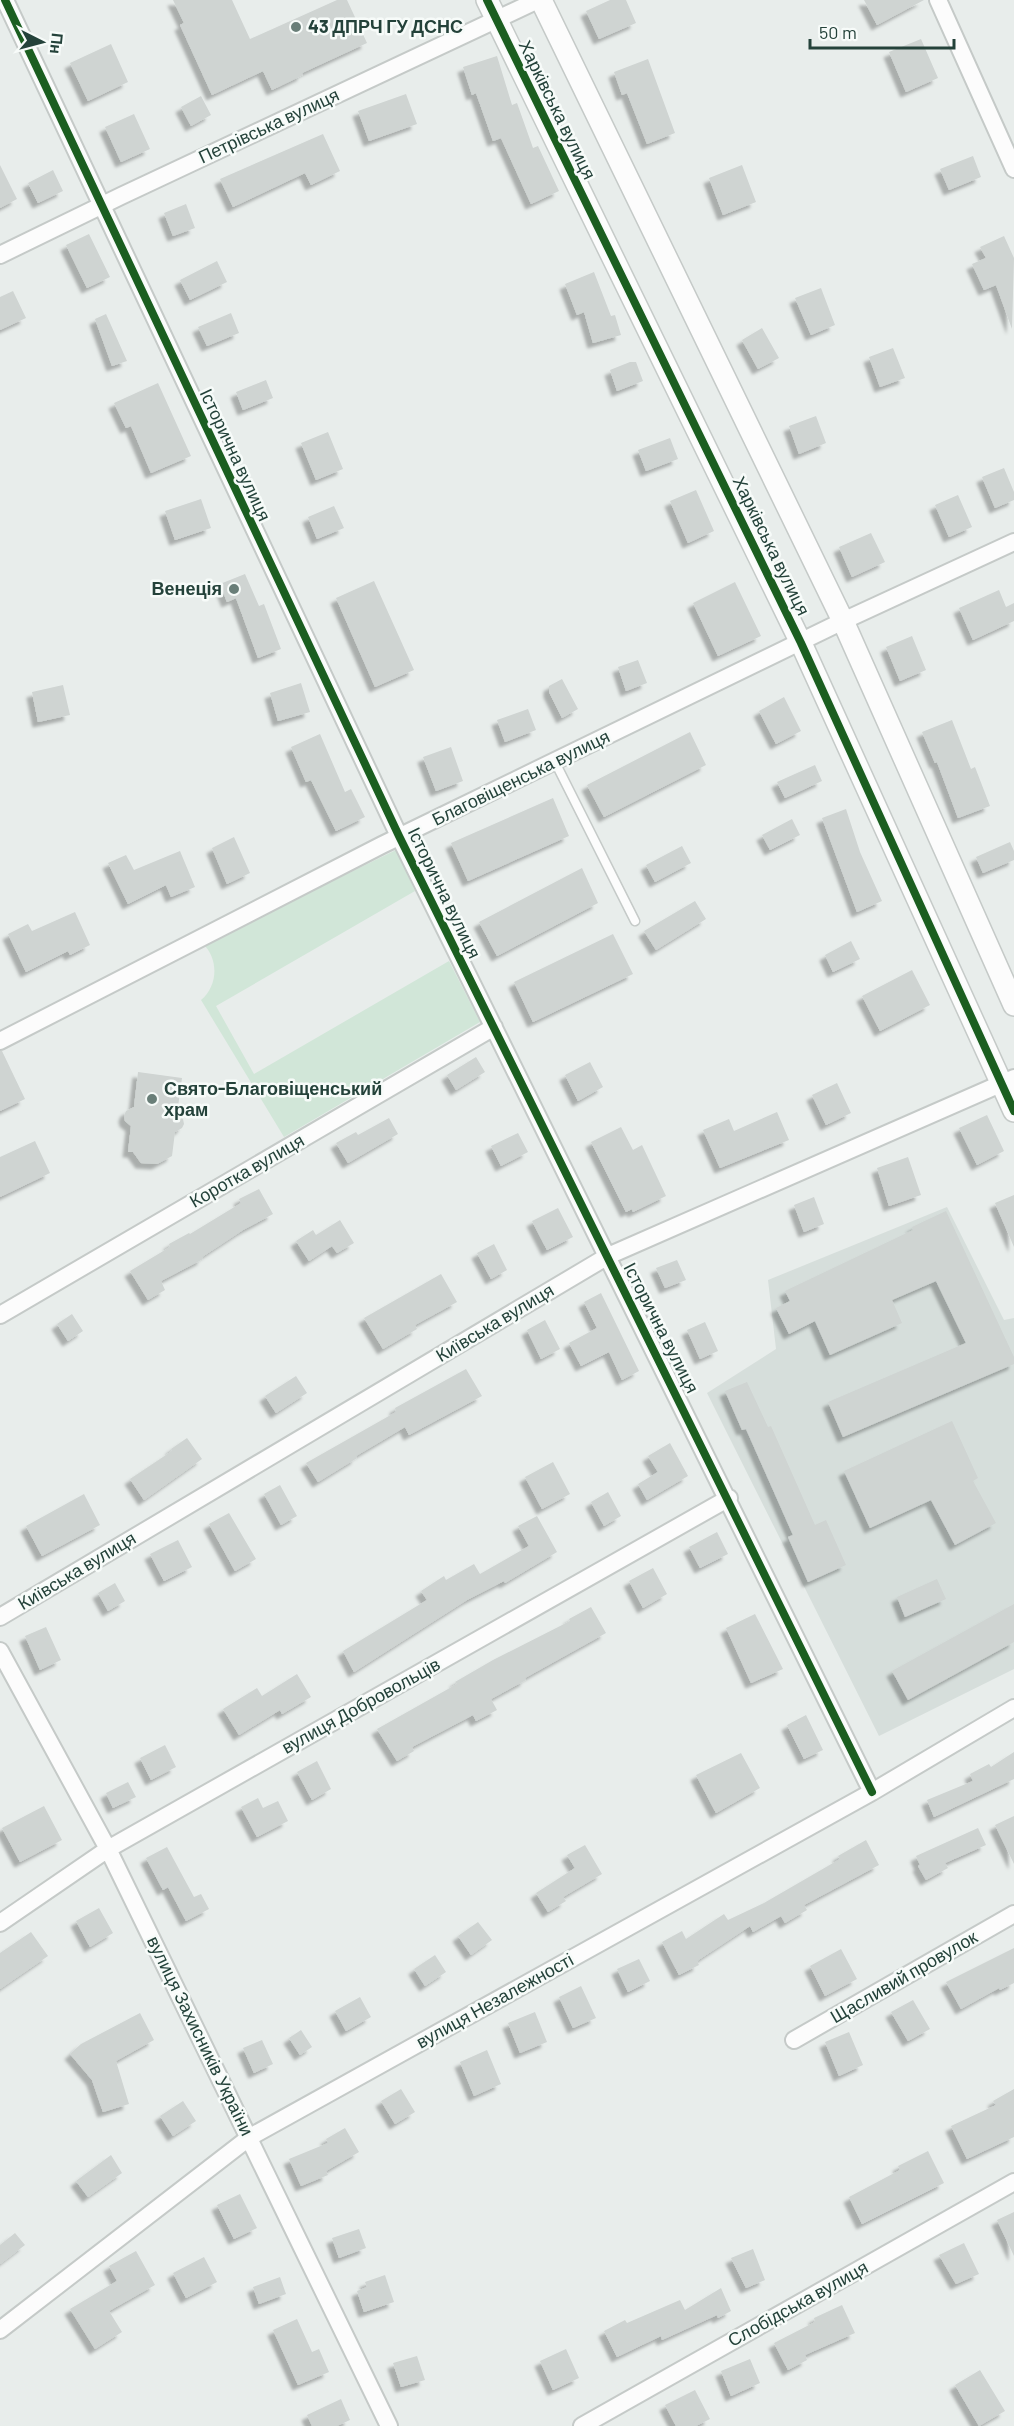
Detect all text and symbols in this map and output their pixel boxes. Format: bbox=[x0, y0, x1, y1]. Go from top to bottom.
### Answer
north arrow bbox=[12, 12, 72, 72]
scale bar bbox=[810, 12, 954, 50]
place label: 43 ДПРЧ ГУ ДСНС bbox=[308, 15, 463, 37]
marker: 43 ДПРЧ ГУ ДСНС bbox=[289, 20, 303, 34]
text: 50 m bbox=[819, 21, 857, 43]
text: Пн bbox=[47, 32, 68, 55]
street label: Харківська вулиця bbox=[515, 36, 601, 183]
street label: Петрівська вулиця bbox=[195, 83, 342, 167]
street label: Історична вулиця bbox=[196, 385, 276, 524]
street label: Харківська вулиця bbox=[729, 472, 815, 619]
place label: Венеція bbox=[152, 577, 222, 599]
marker: Венеція bbox=[227, 582, 241, 596]
street label: Благовіщенська вулиця bbox=[428, 724, 613, 830]
street label: Історична вулиця bbox=[404, 823, 486, 962]
place label: Свято-Благовіщенський храм bbox=[164, 1077, 382, 1120]
marker: Свято-Благовіщенський храм bbox=[145, 1092, 159, 1106]
street label: Коротка вулиця bbox=[185, 1128, 308, 1212]
street label: Історична вулиця bbox=[620, 1259, 704, 1396]
street label: Київська вулиця bbox=[432, 1278, 557, 1366]
street label: Київська вулиця bbox=[14, 1526, 139, 1614]
street label: вулиця Добровольців bbox=[278, 1652, 443, 1758]
street label: Щасливий провулок bbox=[826, 1925, 981, 2027]
street label: вулиця Захисників України bbox=[143, 1932, 259, 2139]
street label: вулиця Незалежності bbox=[412, 1948, 577, 2053]
street label: Слобідська вулиця bbox=[723, 2255, 872, 2351]

